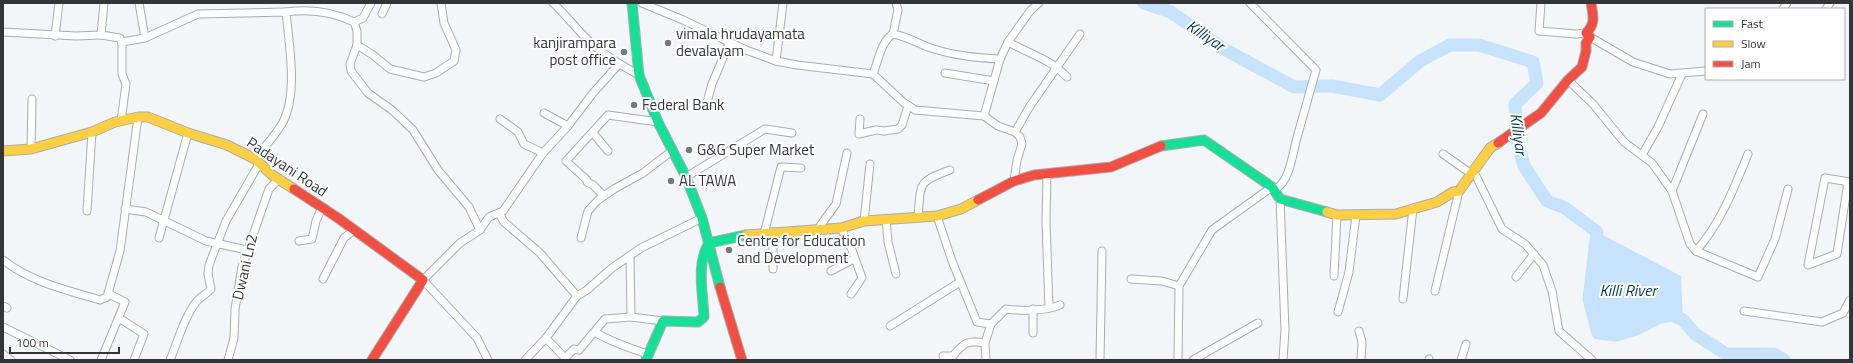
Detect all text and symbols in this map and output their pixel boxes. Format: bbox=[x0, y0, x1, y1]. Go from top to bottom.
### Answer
legend bbox=[1705, 8, 1845, 80]
water label: Killiyar bbox=[1182, 13, 1232, 58]
text: Fast bbox=[1741, 14, 1764, 33]
place label: vimala hrudayamata devalayam bbox=[676, 22, 805, 62]
place label: kanjirampara post office bbox=[533, 31, 616, 71]
text: Slow bbox=[1741, 34, 1766, 53]
marker: vimala hrudayamata devalayam bbox=[663, 38, 673, 48]
marker: kanjirampara post office bbox=[619, 47, 629, 57]
text: Jam bbox=[1741, 54, 1761, 73]
place label: Federal Bank bbox=[642, 93, 724, 116]
marker: Federal Bank bbox=[629, 100, 639, 110]
water label: Killiyar bbox=[1504, 112, 1534, 158]
street label: Padayani Road bbox=[242, 131, 332, 202]
place label: G&G Super Market bbox=[697, 138, 815, 161]
marker: G&G Super Market bbox=[684, 145, 694, 155]
place label: AL TAWA bbox=[679, 169, 736, 192]
marker: AL TAWA bbox=[666, 176, 676, 186]
place label: Centre for Education and Development bbox=[737, 229, 866, 269]
street label: Dwani Ln2 bbox=[226, 232, 263, 302]
marker: Centre for Education and Development bbox=[724, 245, 734, 255]
water label: Killi River bbox=[1599, 278, 1659, 302]
scale bar bbox=[10, 329, 119, 355]
text: 100 m bbox=[16, 333, 49, 352]

